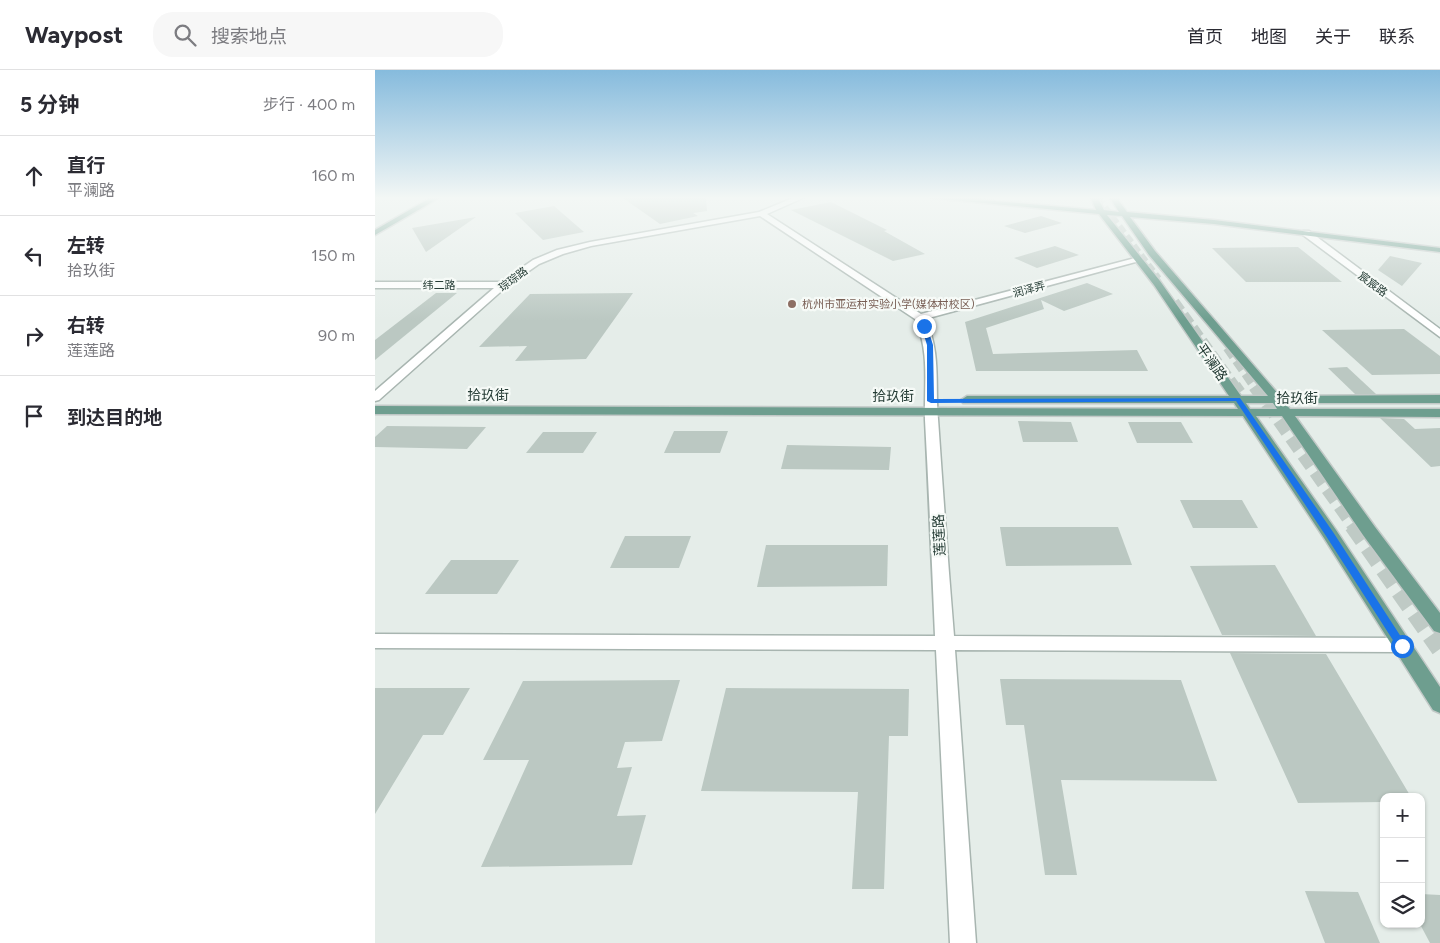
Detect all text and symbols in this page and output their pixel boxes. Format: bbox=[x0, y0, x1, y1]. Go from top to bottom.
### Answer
search box bbox=[153, 12, 503, 57]
text: Waypost bbox=[25, 20, 123, 49]
icon: search bbox=[171, 21, 199, 49]
text: 搜索地点 bbox=[211, 25, 287, 48]
text: 首页 bbox=[1187, 26, 1223, 48]
text: 地图 bbox=[1251, 26, 1287, 48]
text: 关于 bbox=[1315, 26, 1351, 48]
text: 联系 bbox=[1379, 26, 1415, 48]
text: 5 分钟 bbox=[20, 92, 79, 117]
text: 步行 · 400 m bbox=[263, 95, 355, 114]
text: 直行 bbox=[67, 154, 105, 177]
icon: ahead bbox=[20, 162, 48, 190]
text: 160 m bbox=[312, 166, 355, 185]
text: 平澜路 bbox=[67, 181, 115, 200]
text: 左转 bbox=[67, 234, 105, 257]
icon: left bbox=[20, 242, 48, 270]
text: 150 m bbox=[311, 246, 355, 265]
text: 拾玖街 bbox=[67, 261, 115, 280]
street label: 琮琮路 bbox=[496, 264, 530, 295]
street label: 宸宸路 bbox=[1356, 269, 1390, 300]
street label: 纬二路 bbox=[423, 279, 456, 292]
street label: 润泽弄 bbox=[1012, 279, 1047, 300]
marker: 杭州市亚运村实验小学(媒体村校区) bbox=[786, 298, 798, 310]
place label: 杭州市亚运村实验小学(媒体村校区) bbox=[802, 298, 975, 311]
text: 右转 bbox=[67, 314, 105, 337]
route end bbox=[913, 315, 936, 338]
icon: right bbox=[20, 322, 48, 350]
text: 90 m bbox=[318, 326, 355, 345]
street label: 平澜路 bbox=[1193, 340, 1231, 384]
text: 莲莲路 bbox=[67, 341, 115, 360]
street label: 拾玖街 bbox=[467, 387, 509, 404]
street label: 拾玖街 bbox=[872, 388, 914, 405]
street label: 拾玖街 bbox=[1276, 390, 1318, 407]
icon: arrive bbox=[20, 402, 48, 430]
text: 到达目的地 bbox=[67, 406, 162, 429]
street label: 莲莲路 bbox=[930, 514, 949, 556]
route start bbox=[1391, 635, 1414, 658]
map controls bbox=[1380, 793, 1425, 928]
button: + bbox=[1380, 793, 1425, 838]
button: − bbox=[1380, 838, 1425, 883]
button: layers bbox=[1380, 883, 1425, 928]

